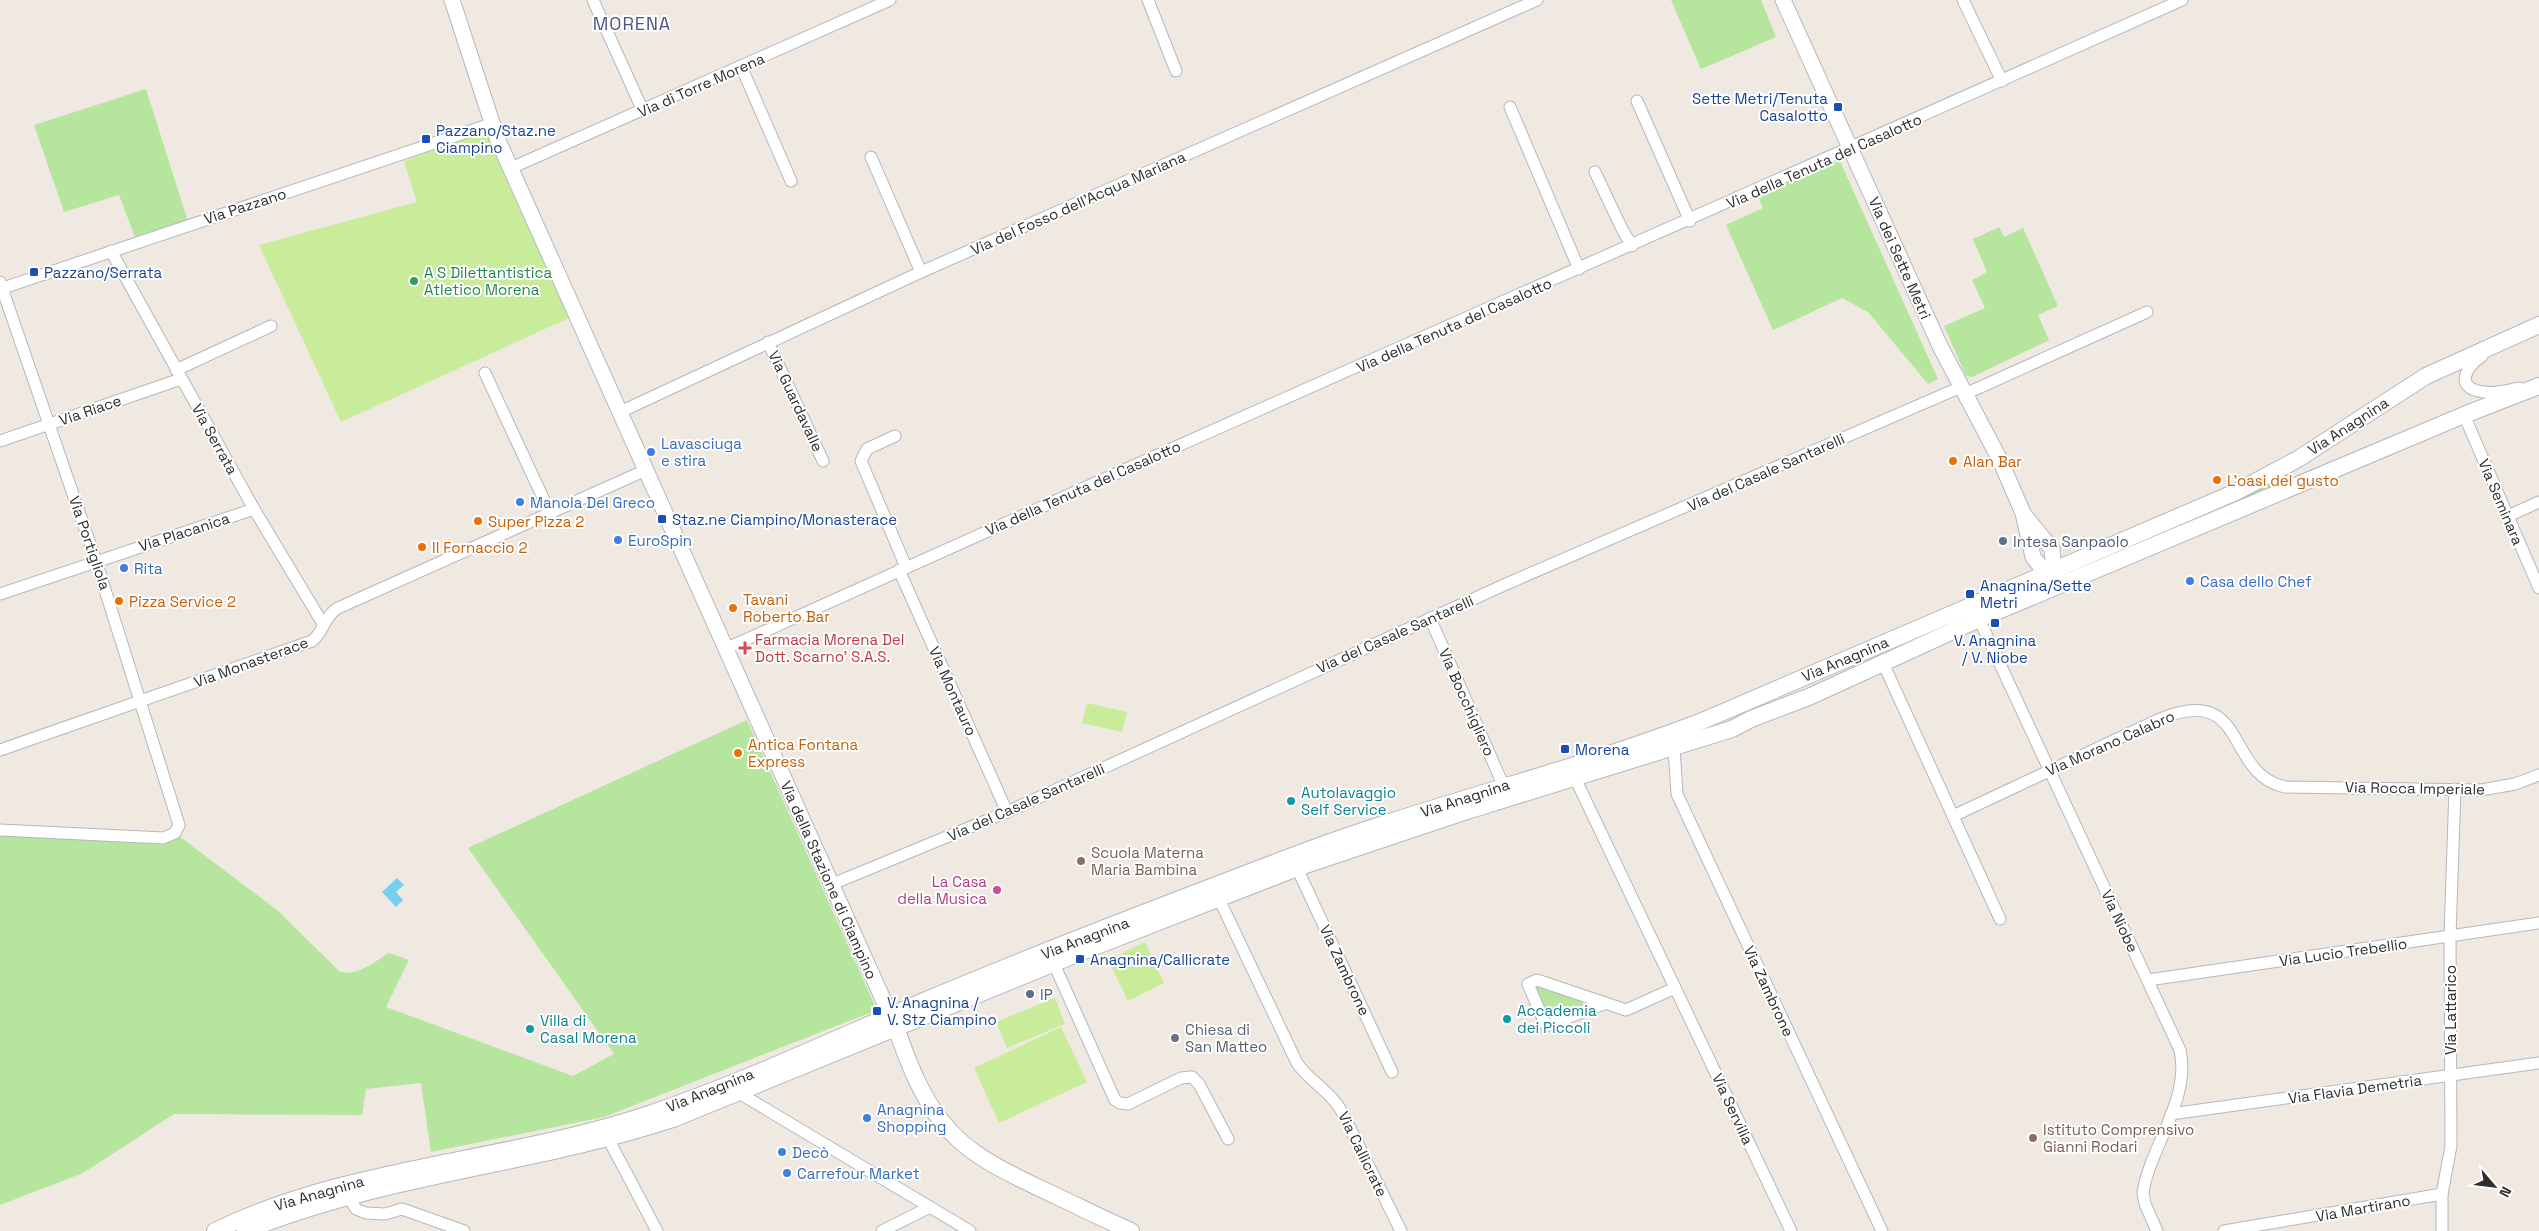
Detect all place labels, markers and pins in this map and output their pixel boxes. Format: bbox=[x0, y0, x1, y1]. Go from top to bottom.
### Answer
place label: Sette Metri/Tenuta Casalotto bbox=[1692, 89, 1828, 125]
marker: Sette Metri/Tenuta Casalotto bbox=[1832, 101, 1844, 113]
place label: Pazzano/Staz.ne Ciampino bbox=[436, 121, 556, 157]
marker: Pazzano/Staz.ne Ciampino bbox=[420, 133, 432, 145]
place label: Pazzano/Serrata bbox=[44, 263, 163, 282]
place label: A S Dilettantistica Atletico Morena bbox=[424, 263, 553, 299]
marker: Pazzano/Serrata bbox=[28, 266, 40, 278]
marker: A S Dilettantistica Atletico Morena bbox=[408, 275, 420, 287]
place label: Lavasciuga e stira bbox=[661, 434, 742, 470]
marker: Lavasciuga e stira bbox=[645, 446, 657, 458]
place label: Alan Bar bbox=[1963, 452, 2022, 471]
marker: Alan Bar bbox=[1947, 455, 1959, 467]
place label: L'oasi del gusto bbox=[2227, 471, 2339, 490]
marker: L'oasi del gusto bbox=[2211, 474, 2223, 486]
place label: Manola Del Greco bbox=[530, 493, 655, 512]
marker: Manola Del Greco bbox=[514, 496, 526, 508]
place label: Staz.ne Ciampino/Monasterace bbox=[672, 510, 897, 529]
place label: Super Pizza 2 bbox=[488, 512, 584, 531]
marker: Staz.ne Ciampino/Monasterace bbox=[656, 513, 668, 525]
marker: Super Pizza 2 bbox=[472, 515, 484, 527]
place label: EuroSpin bbox=[628, 531, 692, 550]
place label: Intesa Sanpaolo bbox=[2013, 532, 2129, 551]
marker: EuroSpin bbox=[612, 534, 624, 546]
marker: Intesa Sanpaolo bbox=[1997, 535, 2009, 547]
place label: Il Fornaccio 2 bbox=[432, 538, 528, 557]
marker: Il Fornaccio 2 bbox=[416, 541, 428, 553]
place label: Rita bbox=[134, 559, 163, 578]
marker: Rita bbox=[118, 562, 130, 574]
place label: Casa dello Chef bbox=[2200, 572, 2312, 591]
marker: Casa dello Chef bbox=[2184, 575, 2196, 587]
place label: Anagnina/Sette Metri bbox=[1980, 576, 2092, 612]
marker: Anagnina/Sette Metri bbox=[1964, 588, 1976, 600]
place label: Tavani Roberto Bar bbox=[743, 590, 830, 626]
place label: Pizza Service 2 bbox=[129, 592, 236, 611]
marker: Pizza Service 2 bbox=[113, 595, 125, 607]
marker: Tavani Roberto Bar bbox=[727, 602, 739, 614]
marker: V. Anagnina / V. Niobe bbox=[1989, 617, 2001, 629]
place label: Farmacia Morena Del Dott. Scarno' S.A.S. bbox=[755, 630, 904, 666]
place label: V. Anagnina / V. Niobe bbox=[1954, 631, 2037, 667]
marker: Farmacia Morena Del Dott. Scarno' S.A.S. bbox=[739, 642, 751, 654]
place label: Antica Fontana Express bbox=[748, 735, 858, 771]
place label: Morena bbox=[1575, 740, 1630, 759]
marker: Morena bbox=[1559, 743, 1571, 755]
marker: Antica Fontana Express bbox=[732, 747, 744, 759]
place label: Autolavaggio Self Service bbox=[1301, 783, 1396, 819]
marker: Autolavaggio Self Service bbox=[1285, 795, 1297, 807]
place label: Scuola Materna Maria Bambina bbox=[1091, 843, 1204, 879]
marker: Scuola Materna Maria Bambina bbox=[1075, 855, 1087, 867]
place label: La Casa della Musica bbox=[897, 872, 987, 908]
marker: La Casa della Musica bbox=[991, 884, 1003, 896]
place label: Anagnina/Callicrate bbox=[1090, 950, 1230, 969]
marker: Anagnina/Callicrate bbox=[1074, 953, 1086, 965]
place label: IP bbox=[1040, 985, 1053, 1004]
marker: IP bbox=[1024, 988, 1036, 1000]
place label: V. Anagnina / V. Stz Ciampino bbox=[887, 993, 997, 1029]
place label: Accademia dei Piccoli bbox=[1517, 1001, 1597, 1037]
marker: V. Anagnina / V. Stz Ciampino bbox=[871, 1005, 883, 1017]
place label: Villa di Casal Morena bbox=[540, 1011, 637, 1047]
marker: Accademia dei Piccoli bbox=[1501, 1013, 1513, 1025]
place label: Chiesa di San Matteo bbox=[1185, 1020, 1267, 1056]
marker: Villa di Casal Morena bbox=[524, 1023, 536, 1035]
marker: Chiesa di San Matteo bbox=[1169, 1032, 1181, 1044]
place label: Anagnina Shopping bbox=[877, 1100, 946, 1136]
marker: Anagnina Shopping bbox=[861, 1112, 873, 1124]
place label: Istituto Comprensivo Gianni Rodari bbox=[2043, 1120, 2194, 1156]
marker: Istituto Comprensivo Gianni Rodari bbox=[2027, 1132, 2039, 1144]
place label: Decò bbox=[792, 1143, 829, 1162]
marker: Decò bbox=[776, 1146, 788, 1158]
place label: Carrefour Market bbox=[797, 1164, 920, 1183]
marker: Carrefour Market bbox=[781, 1167, 793, 1179]

